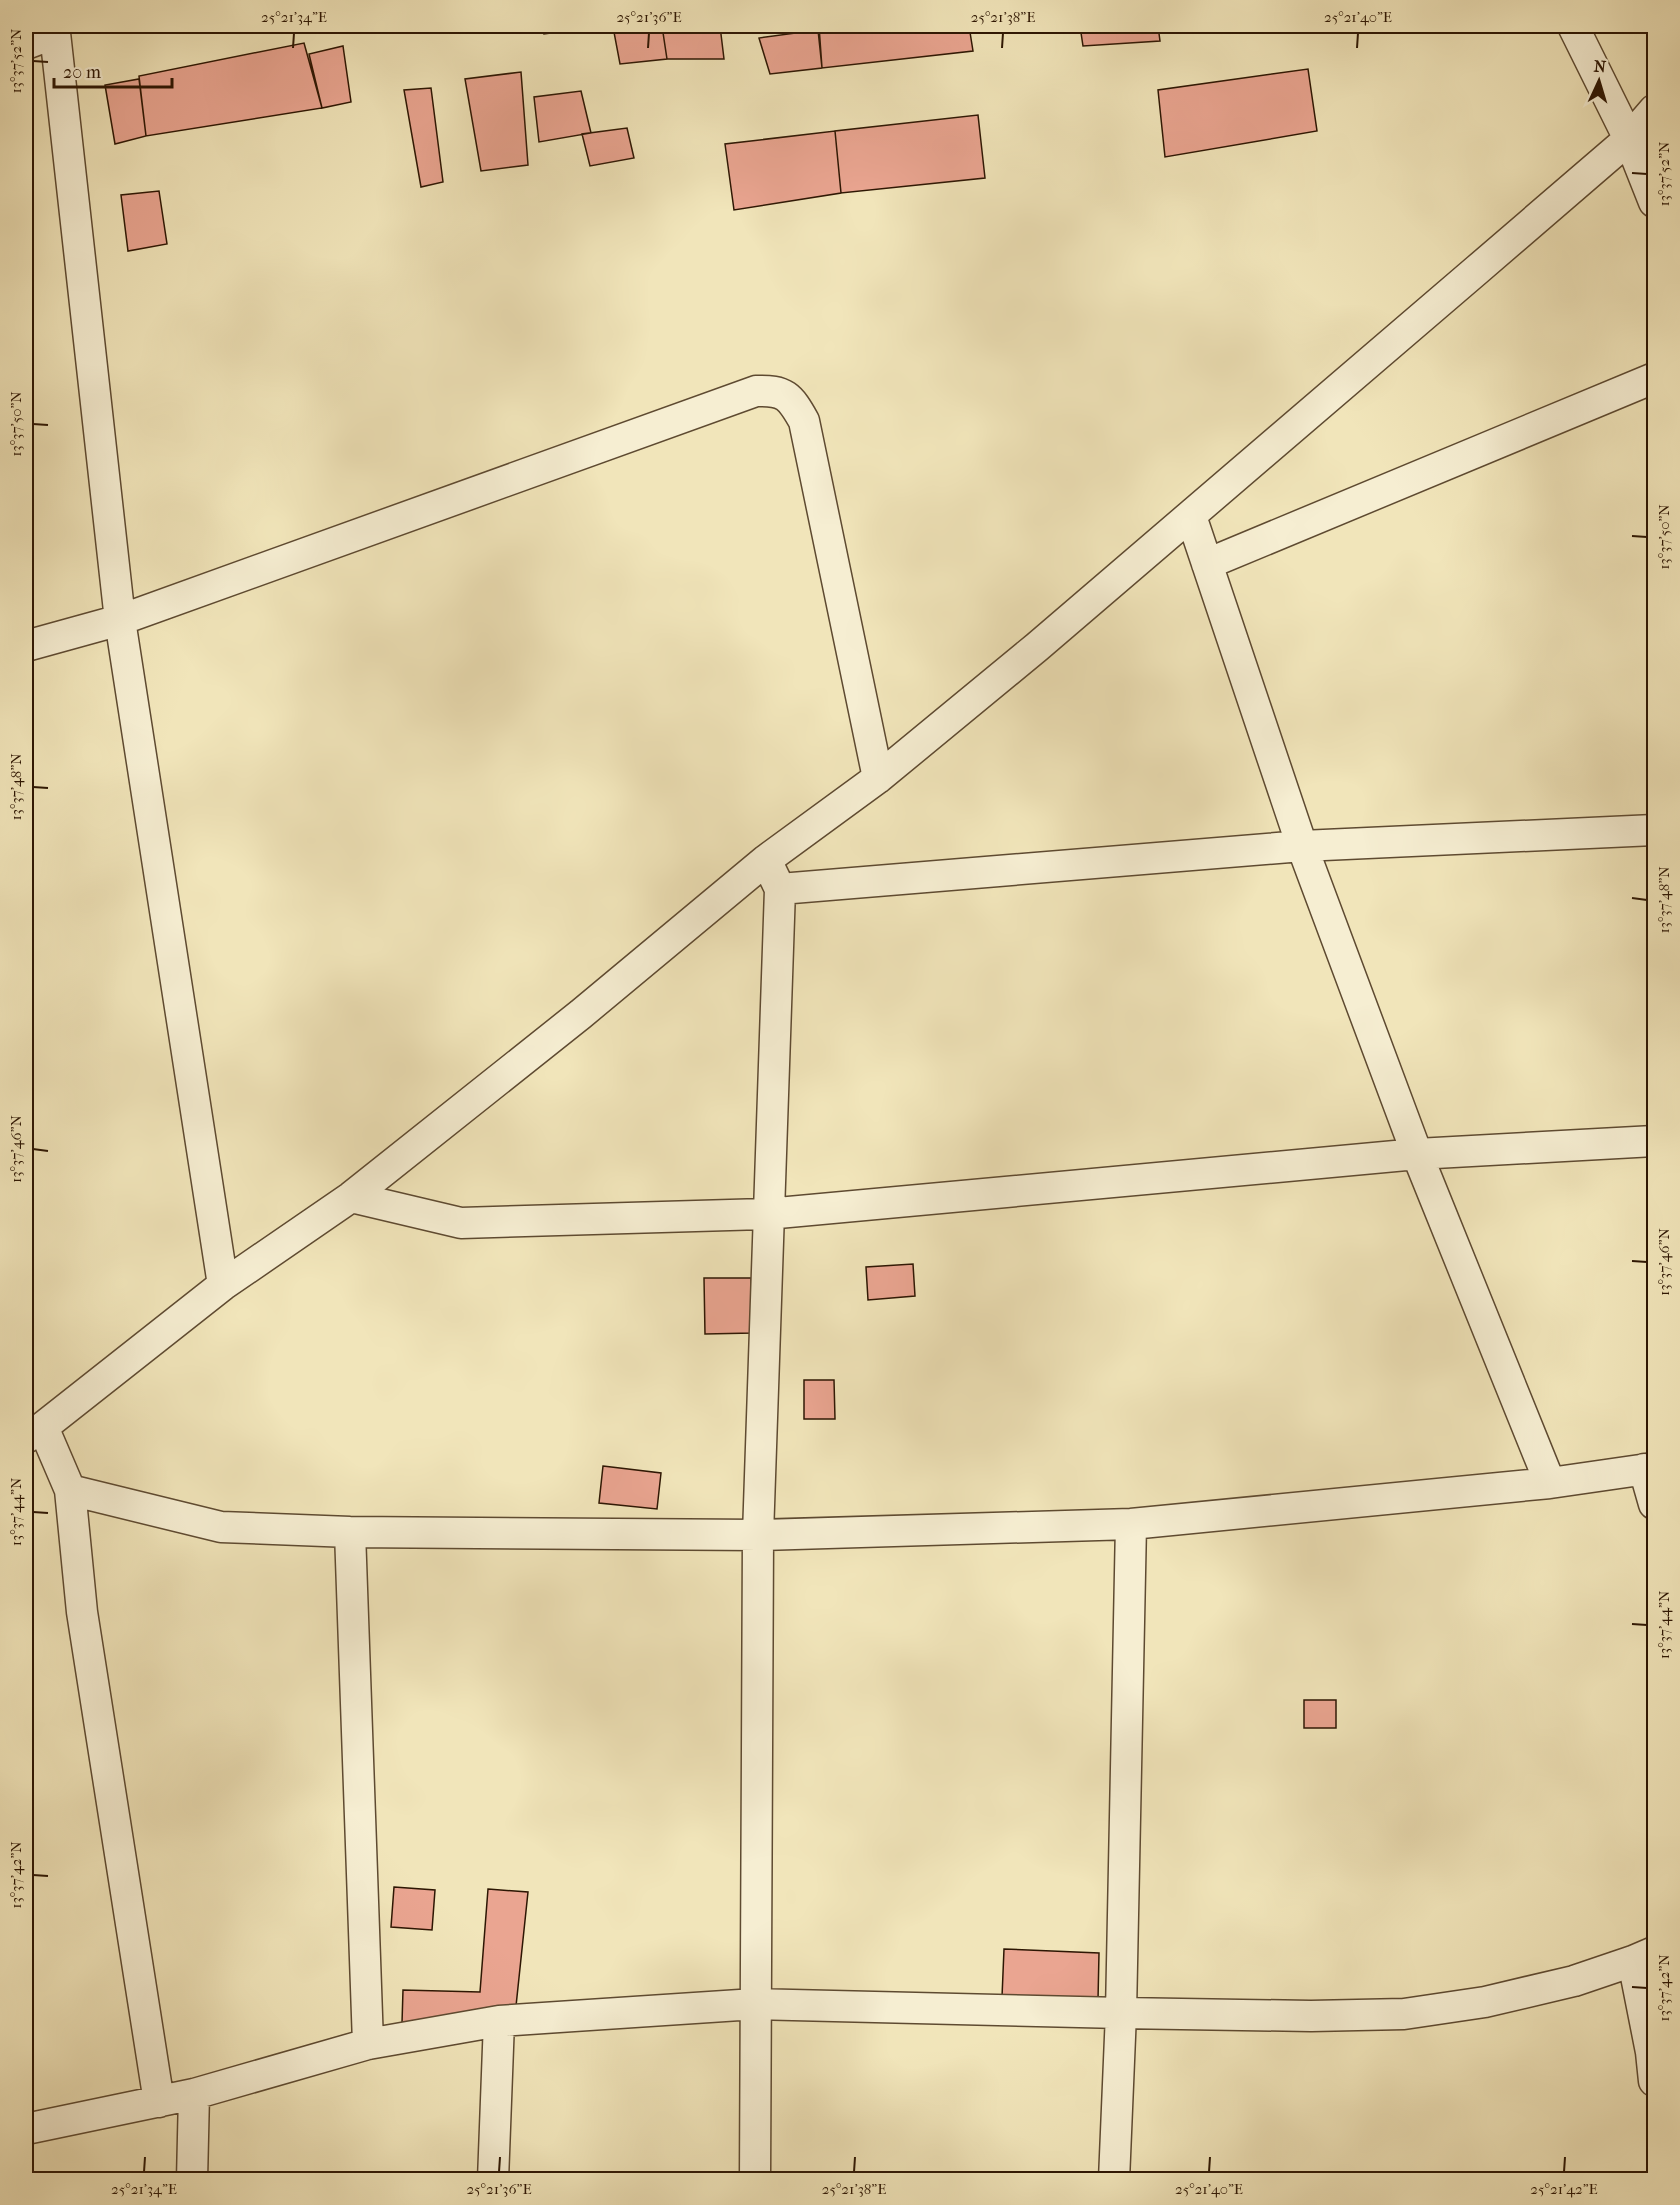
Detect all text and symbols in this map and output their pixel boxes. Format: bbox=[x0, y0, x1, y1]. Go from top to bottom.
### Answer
text: 25°21'34"E bbox=[261, 8, 327, 26]
text: 25°21'36"E bbox=[616, 8, 682, 26]
text: 25°21'38"E bbox=[971, 8, 1035, 26]
text: 25°21'40"E bbox=[1324, 8, 1392, 26]
text: 13°37'52"N bbox=[7, 28, 25, 94]
scale bar bbox=[54, 51, 172, 89]
north arrow bbox=[1569, 51, 1629, 111]
text: N bbox=[1593, 57, 1608, 76]
text: 20 m bbox=[63, 62, 101, 83]
text: 13°37'52"N bbox=[1655, 141, 1673, 207]
text: 13°37'50"N bbox=[7, 391, 25, 457]
text: 13°37'50"N bbox=[1655, 504, 1673, 570]
text: 13°37'48"N bbox=[7, 753, 25, 821]
text: 13°37'48"N bbox=[1655, 866, 1673, 934]
text: 13°37'46"N bbox=[7, 1115, 25, 1183]
text: 13°37'46"N bbox=[1655, 1228, 1673, 1296]
text: 13°37'44"N bbox=[7, 1477, 25, 1546]
text: 13°37'44"N bbox=[1655, 1590, 1673, 1659]
text: 13°37'42"N bbox=[7, 1841, 25, 1909]
text: 13°37'42"N bbox=[1655, 1954, 1673, 2022]
text: 25°21'34"E bbox=[111, 2180, 177, 2198]
text: 25°21'36"E bbox=[466, 2180, 532, 2198]
text: 25°21'38"E bbox=[822, 2180, 886, 2198]
text: 25°21'40"E bbox=[1175, 2180, 1243, 2198]
text: 25°21'42"E bbox=[1530, 2180, 1598, 2198]

